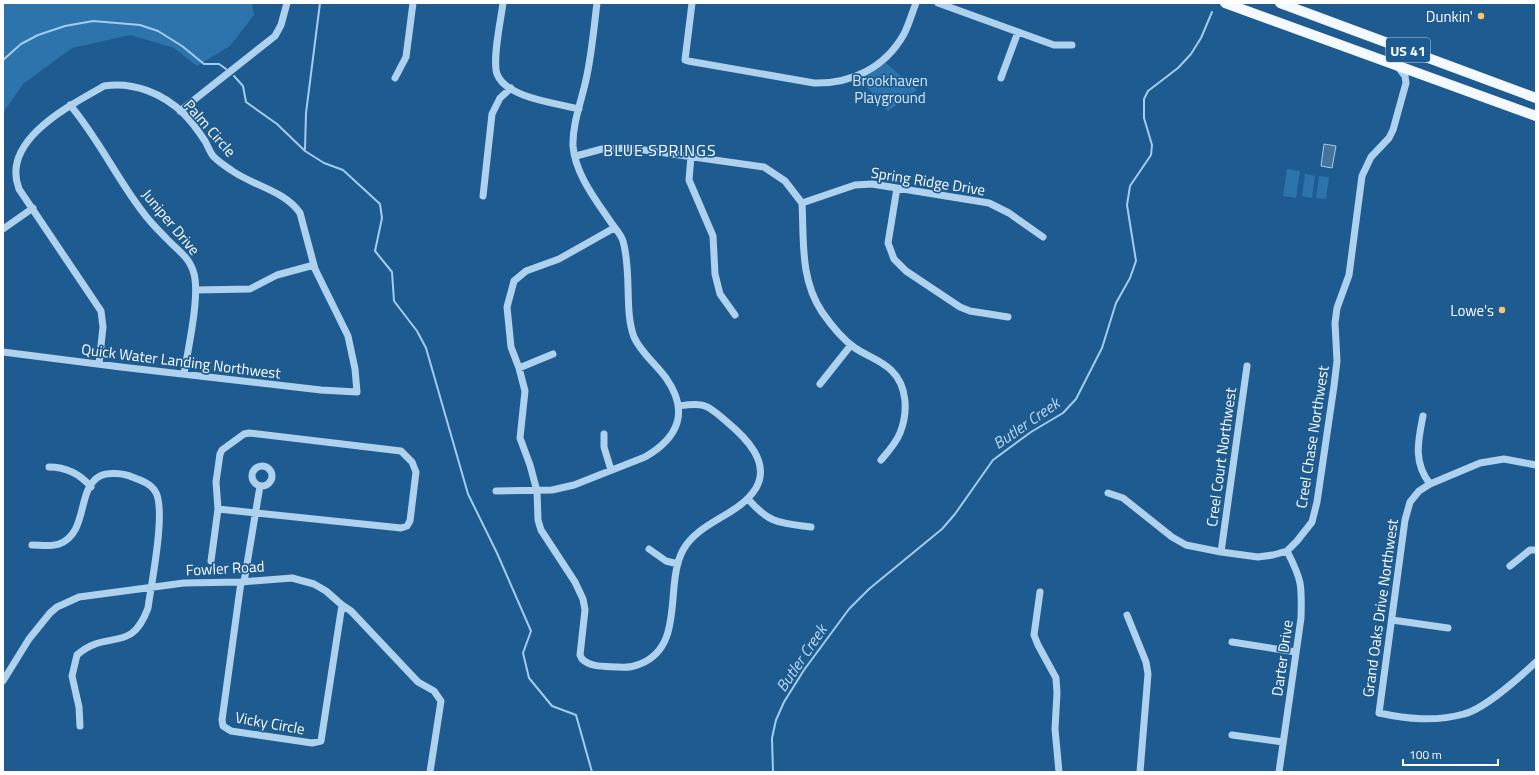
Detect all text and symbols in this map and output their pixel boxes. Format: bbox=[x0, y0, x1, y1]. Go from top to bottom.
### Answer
place label: Dunkin' bbox=[1426, 5, 1473, 28]
marker: Dunkin' bbox=[1476, 11, 1486, 21]
road number: US 41 bbox=[1386, 38, 1430, 62]
park label: Brookhaven Playground bbox=[852, 69, 928, 109]
street label: Palm Circle bbox=[178, 94, 242, 162]
district label: BLUE SPRINGS bbox=[603, 138, 717, 162]
street label: Spring Ridge Drive bbox=[869, 161, 987, 201]
street label: Juniper Drive bbox=[136, 184, 206, 260]
place label: Lowe's bbox=[1450, 299, 1494, 322]
marker: Lowe's bbox=[1497, 305, 1507, 315]
street label: Quick Water Landing Northwest bbox=[80, 337, 283, 385]
street label: Creel Chase Northwest bbox=[1289, 363, 1335, 510]
street label: Creel Court Northwest bbox=[1200, 385, 1242, 528]
water label: Butler Creek bbox=[988, 390, 1066, 455]
street label: Grand Oaks Drive Northwest bbox=[1356, 517, 1404, 699]
street label: Fowler Road bbox=[185, 554, 265, 582]
water label: Butler Creek bbox=[770, 618, 833, 696]
street label: Darter Drive bbox=[1265, 619, 1299, 697]
street label: Vicky Circle bbox=[233, 706, 307, 740]
scale bar bbox=[1403, 741, 1498, 767]
text: 100 m bbox=[1409, 745, 1442, 764]

